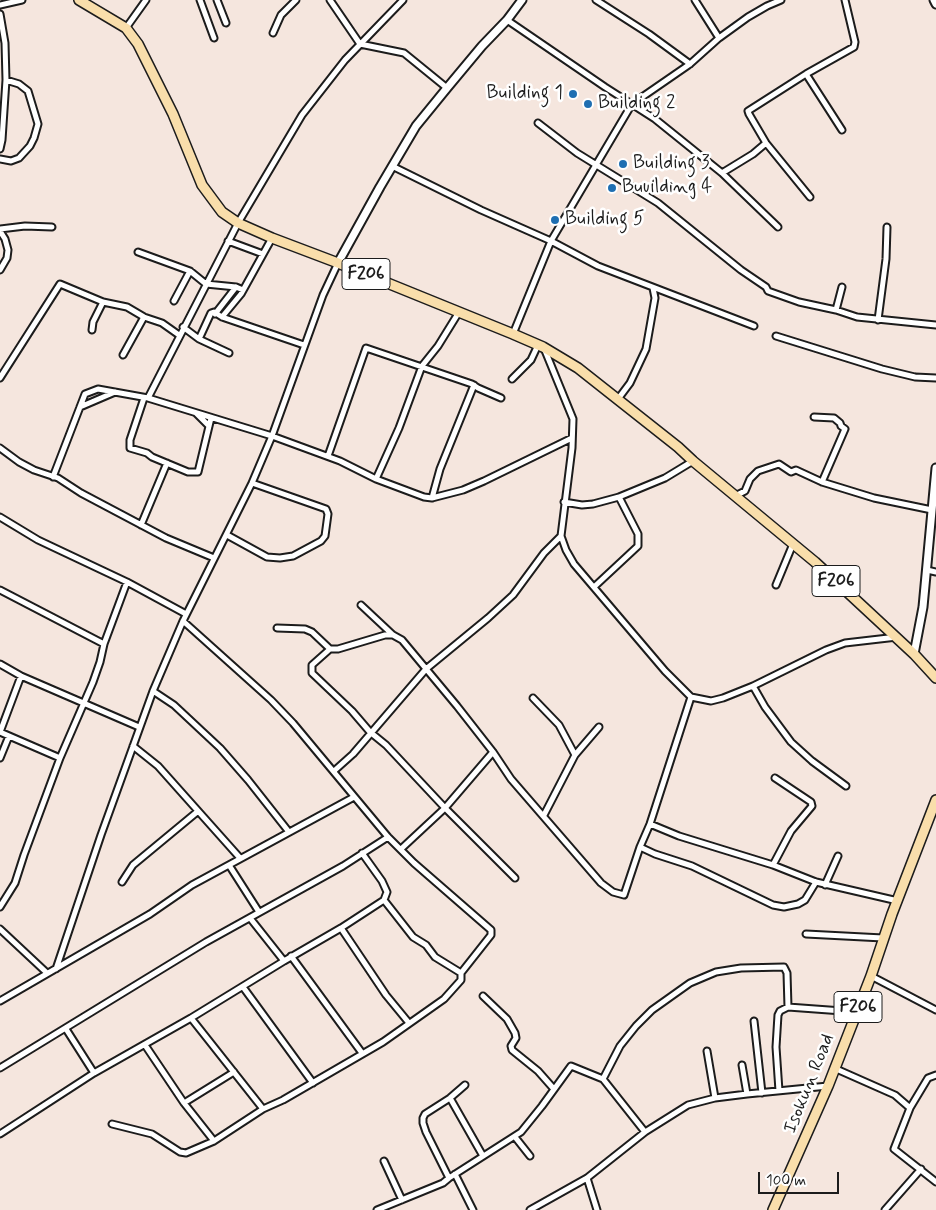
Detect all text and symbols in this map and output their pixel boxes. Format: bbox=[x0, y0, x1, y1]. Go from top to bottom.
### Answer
place label: Building 1 bbox=[486, 83, 563, 105]
marker: Building 1 bbox=[567, 88, 579, 100]
place label: Building 2 bbox=[598, 93, 675, 115]
marker: Building 2 bbox=[582, 98, 594, 110]
place label: Building 3 bbox=[633, 153, 710, 175]
marker: Building 3 bbox=[617, 158, 629, 170]
place label: Buuilding 4 bbox=[622, 177, 712, 199]
marker: Buuilding 4 bbox=[606, 182, 618, 194]
place label: Building 5 bbox=[565, 209, 644, 231]
marker: Building 5 bbox=[549, 214, 561, 226]
road number: F206 bbox=[342, 258, 390, 290]
road number: F206 bbox=[812, 566, 860, 596]
road number: F206 bbox=[834, 992, 882, 1022]
street label: Isokun Road bbox=[780, 1031, 840, 1137]
scale bar bbox=[761, 1162, 842, 1194]
text: 100 m bbox=[766, 1171, 806, 1191]

